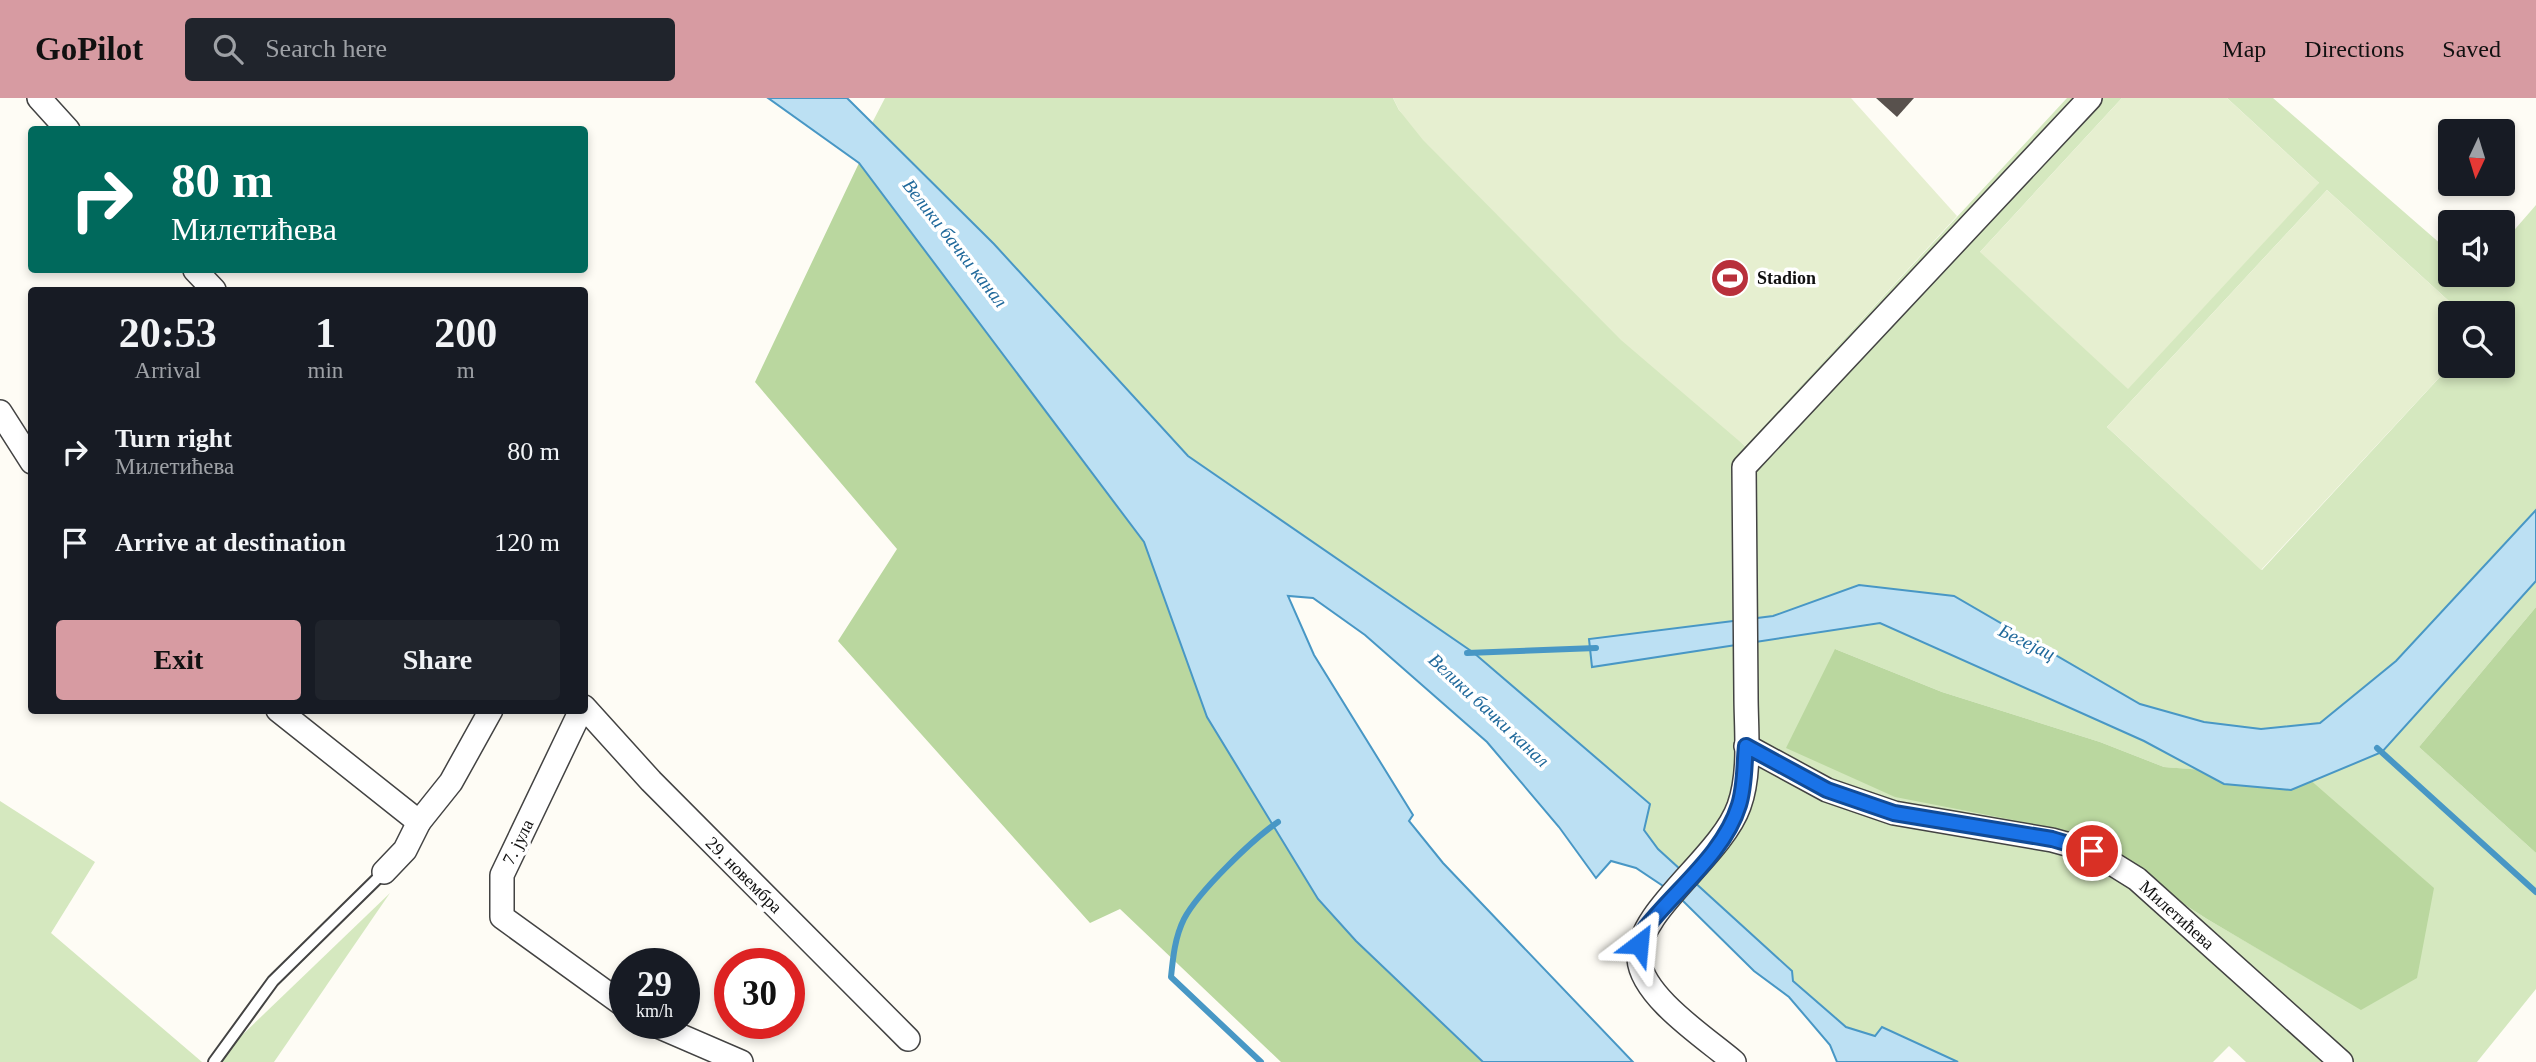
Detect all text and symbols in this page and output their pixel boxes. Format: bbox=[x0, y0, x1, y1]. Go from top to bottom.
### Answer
search box bbox=[185, 18, 675, 81]
icon: search bbox=[209, 30, 247, 68]
text: GoPilot bbox=[35, 31, 143, 67]
text: Search here bbox=[265, 34, 387, 63]
text: Map bbox=[2222, 36, 2266, 62]
text: Directions bbox=[2304, 36, 2404, 62]
text: Saved bbox=[2442, 36, 2501, 62]
north arrow bbox=[2438, 119, 2515, 196]
map controls bbox=[2438, 119, 2515, 378]
text: 80 m bbox=[171, 153, 273, 208]
icon: right bbox=[56, 154, 147, 245]
water label: Велики бачки канал bbox=[899, 175, 1011, 311]
button: sound bbox=[2438, 210, 2515, 287]
text: Милетићева bbox=[171, 211, 337, 247]
sports icon: Stadion bbox=[1709, 257, 1751, 299]
place label: Stadion bbox=[1757, 268, 1816, 288]
button: search bbox=[2438, 301, 2515, 378]
text: 20:53 bbox=[119, 310, 217, 356]
text: 1 bbox=[315, 310, 336, 356]
text: 200 bbox=[434, 310, 497, 356]
text: Arrival bbox=[135, 358, 201, 383]
text: min bbox=[308, 358, 343, 383]
text: m bbox=[457, 358, 475, 383]
text: Turn right bbox=[115, 424, 232, 453]
icon: right bbox=[56, 433, 94, 471]
text: 80 m bbox=[507, 437, 560, 466]
text: Милетићева bbox=[115, 454, 234, 479]
icon: arrive bbox=[56, 524, 94, 562]
text: Arrive at destination bbox=[115, 528, 346, 557]
text: 120 m bbox=[494, 528, 560, 557]
water label: Бегејац bbox=[1995, 619, 2058, 665]
button: Exit bbox=[56, 620, 301, 700]
button: Share bbox=[315, 620, 560, 700]
water label: Велики бачки канал bbox=[1425, 649, 1553, 771]
street label: 7. јула bbox=[498, 816, 538, 868]
pin bbox=[2062, 821, 2122, 881]
icon: arrive bbox=[2073, 832, 2111, 870]
street label: 29. новембра bbox=[702, 833, 786, 917]
street label: Милетићева bbox=[2136, 876, 2218, 954]
position arrow bbox=[1602, 907, 1676, 981]
speed limit sign: 30 bbox=[714, 948, 805, 1039]
text: 29 bbox=[637, 965, 672, 1004]
text: km/h bbox=[636, 1001, 673, 1021]

